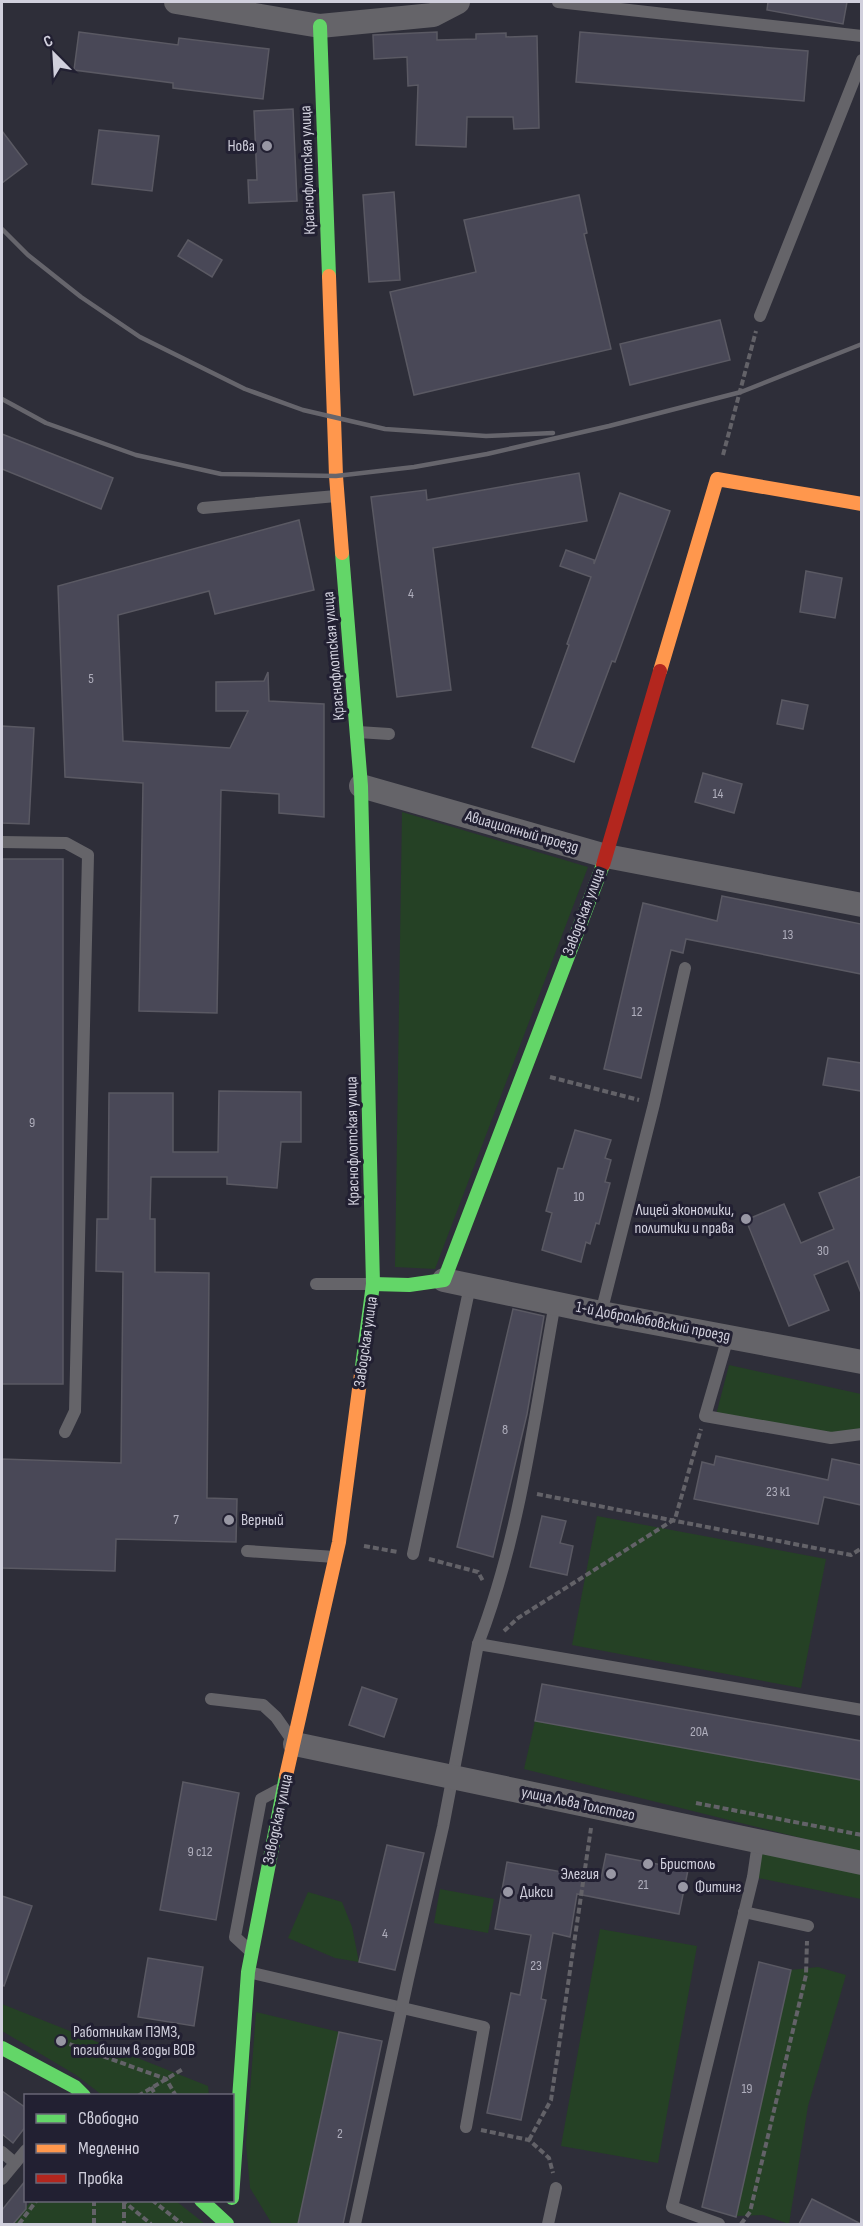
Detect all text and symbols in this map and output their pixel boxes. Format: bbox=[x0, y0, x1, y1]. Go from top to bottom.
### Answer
north arrow bbox=[24, 24, 84, 84]
text: С bbox=[41, 31, 56, 52]
street label: Краснофлотская улица bbox=[296, 105, 320, 235]
place label: Нова bbox=[227, 137, 255, 156]
marker: Нова bbox=[260, 139, 274, 153]
house number: 4 bbox=[408, 585, 414, 602]
street label: Краснофлотская улица bbox=[319, 591, 349, 721]
house number: 5 bbox=[88, 670, 94, 687]
house number: 14 bbox=[713, 785, 724, 802]
street label: Авиационный проезд bbox=[462, 806, 581, 857]
street label: Заводская улица bbox=[559, 866, 609, 958]
house number: 13 bbox=[783, 926, 794, 943]
house number: 12 bbox=[632, 1003, 643, 1020]
street label: Краснофлотская улица bbox=[342, 1076, 364, 1206]
house number: 9 bbox=[29, 1114, 35, 1131]
house number: 10 bbox=[573, 1188, 585, 1205]
place label: Лицей экономики, политики и права bbox=[634, 1201, 734, 1238]
marker: Лицей экономики, политики и права bbox=[739, 1212, 753, 1226]
house number: 30 bbox=[817, 1242, 829, 1259]
street label: Заводская улица bbox=[350, 1295, 382, 1389]
street label: 1-й Добролюбовский проезд bbox=[574, 1298, 732, 1346]
house number: 8 bbox=[502, 1421, 508, 1438]
house number: 23 к1 bbox=[766, 1483, 790, 1500]
house number: 7 bbox=[173, 1511, 179, 1528]
place label: Верный bbox=[241, 1511, 284, 1530]
marker: Верный bbox=[222, 1513, 236, 1527]
house number: 20А bbox=[690, 1723, 709, 1740]
street label: Заводская улица bbox=[259, 1772, 297, 1866]
street label: улица Льва Толстого bbox=[519, 1783, 637, 1825]
house number: 9 с12 bbox=[188, 1843, 213, 1860]
place label: Бристоль bbox=[660, 1855, 715, 1874]
marker: Бристоль bbox=[641, 1857, 655, 1871]
place label: Элегия bbox=[561, 1865, 599, 1884]
marker: Элегия bbox=[604, 1867, 618, 1881]
house number: 21 bbox=[638, 1876, 648, 1893]
place label: Фитинг bbox=[695, 1878, 741, 1897]
marker: Фитинг bbox=[676, 1880, 690, 1894]
place label: Дикси bbox=[520, 1883, 553, 1902]
marker: Дикси bbox=[501, 1885, 515, 1899]
house number: 4 bbox=[382, 1925, 388, 1942]
house number: 23 bbox=[530, 1957, 542, 1974]
place label: Работникам ПЭМЗ, погибшим в годы ВОВ bbox=[73, 2023, 195, 2060]
marker: Работникам ПЭМЗ, погибшим в годы ВОВ bbox=[54, 2034, 68, 2048]
house number: 19 bbox=[741, 2080, 753, 2097]
legend bbox=[24, 2094, 234, 2202]
text: Свободно bbox=[78, 2108, 139, 2129]
house number: 2 bbox=[337, 2125, 343, 2142]
text: Медленно bbox=[78, 2138, 140, 2159]
text: Пробка bbox=[78, 2168, 123, 2189]

